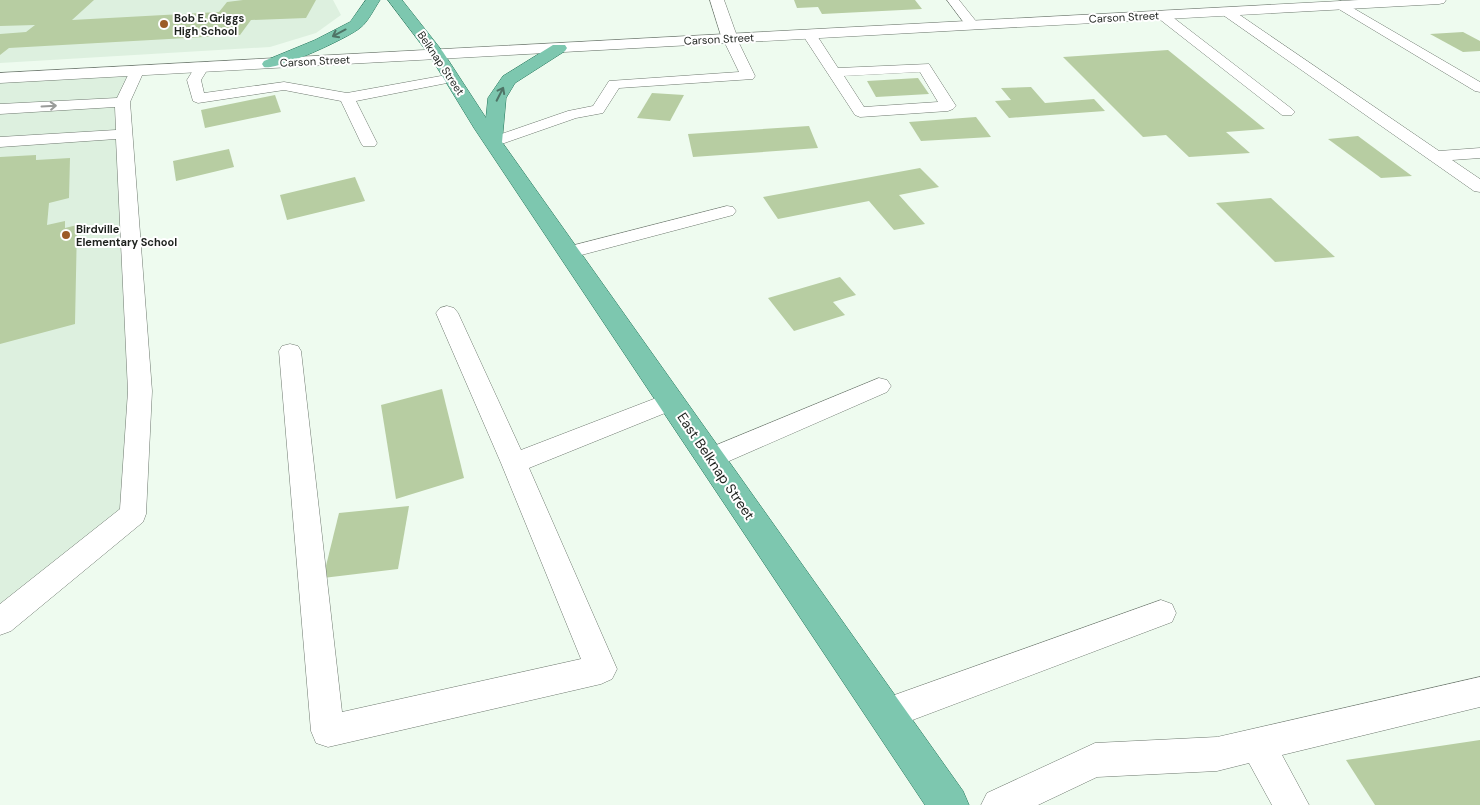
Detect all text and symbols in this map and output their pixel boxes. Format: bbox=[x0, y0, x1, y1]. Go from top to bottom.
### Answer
street label: Carson Street bbox=[1088, 8, 1160, 26]
place label: Bob E. Griggs High School bbox=[174, 11, 244, 38]
marker: Bob E. Griggs High School bbox=[158, 18, 170, 30]
street label: Belknap Street bbox=[414, 28, 468, 98]
one-way arrow bbox=[332, 29, 347, 39]
street label: Carson Street bbox=[683, 30, 755, 48]
street label: Carson Street bbox=[279, 52, 351, 70]
one-way arrow bbox=[496, 87, 506, 102]
one-way arrow bbox=[40, 102, 56, 111]
place label: Birdville Elementary School bbox=[76, 222, 177, 249]
marker: Birdville Elementary School bbox=[60, 229, 72, 241]
street label: East Belknap Street bbox=[673, 409, 759, 523]

